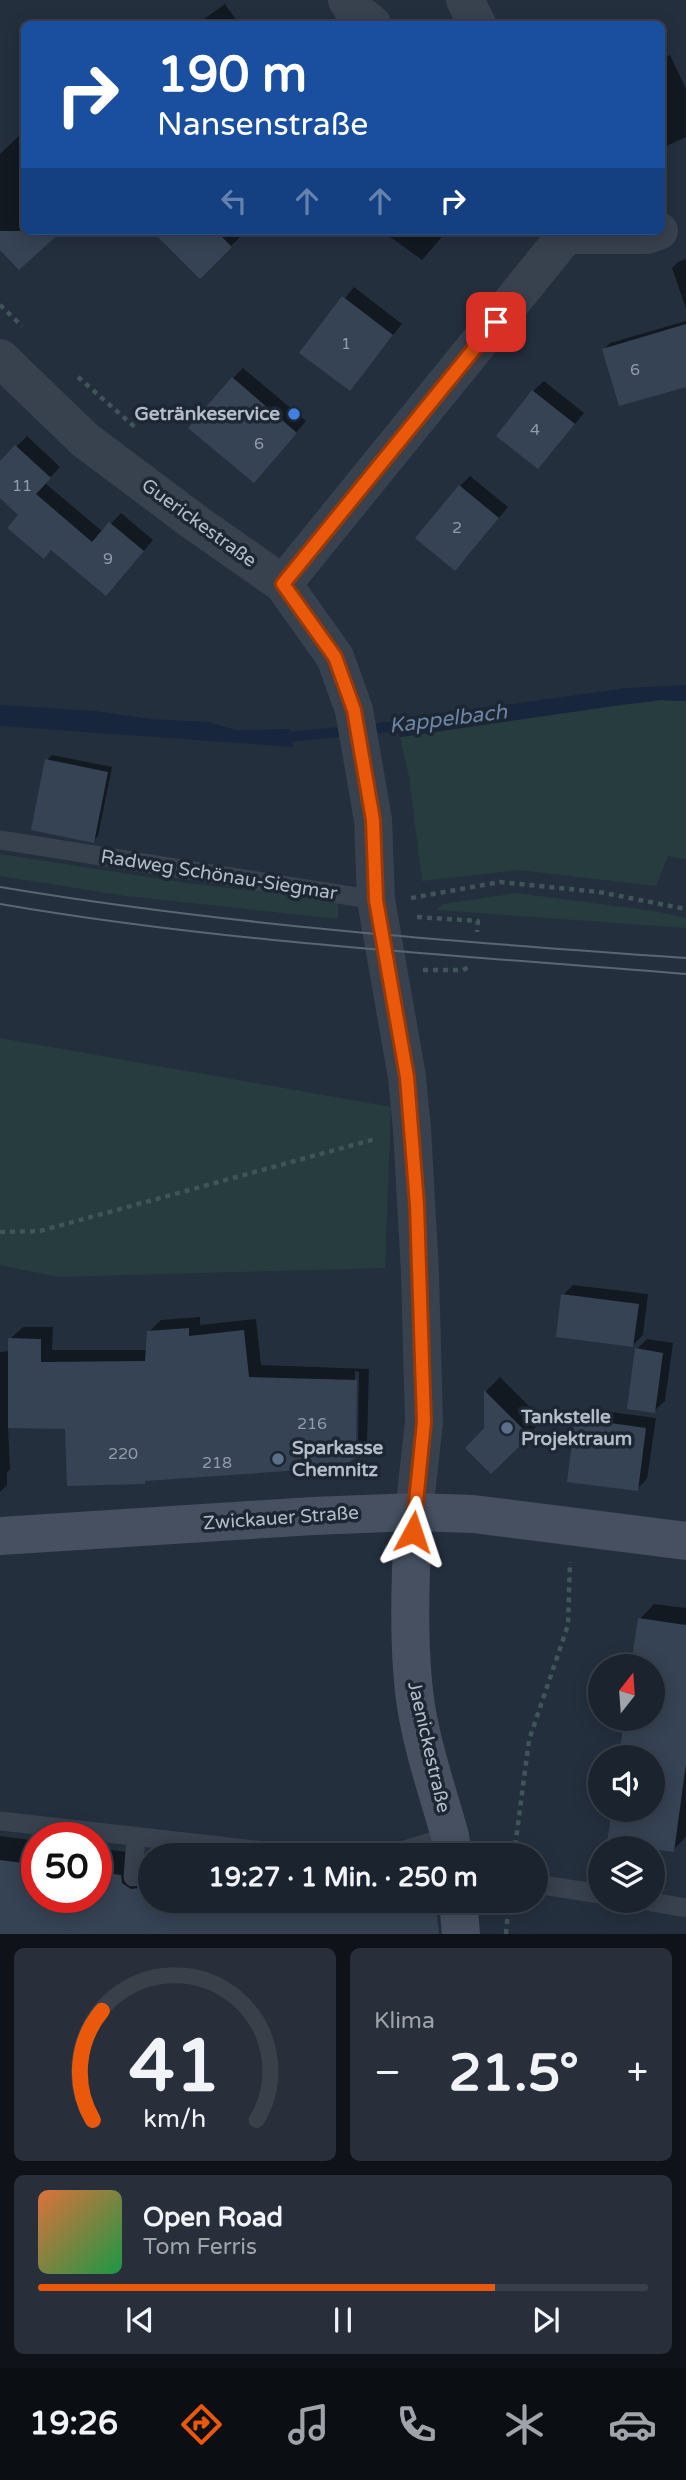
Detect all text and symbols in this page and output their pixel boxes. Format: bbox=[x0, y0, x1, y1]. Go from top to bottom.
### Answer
text: 190 m bbox=[157, 46, 307, 105]
icon: right bbox=[42, 49, 133, 140]
text: Nansenstraße bbox=[157, 106, 368, 144]
icon: left bbox=[215, 182, 253, 220]
icon: ahead bbox=[288, 182, 326, 220]
icon: ahead bbox=[361, 182, 399, 220]
icon: right bbox=[434, 182, 472, 220]
pin bbox=[466, 292, 526, 352]
icon: arrive bbox=[477, 303, 515, 341]
house number: 1 bbox=[341, 334, 351, 354]
house number: 6 bbox=[630, 360, 640, 380]
place label: Getränkeservice bbox=[134, 403, 280, 425]
marker: Getränkeservice bbox=[286, 406, 302, 422]
house number: 4 bbox=[530, 420, 540, 440]
house number: 6 bbox=[254, 434, 264, 454]
street label: Guerickestraße bbox=[137, 474, 261, 572]
house number: 11 bbox=[12, 476, 32, 496]
house number: 2 bbox=[452, 518, 462, 538]
house number: 9 bbox=[103, 549, 113, 569]
water label: Kappelbach bbox=[388, 699, 510, 739]
street label: Radweg Schönau-Siegmar bbox=[99, 845, 340, 905]
place label: Tankstelle Projektraum bbox=[520, 1406, 632, 1451]
house number: 216 bbox=[297, 1414, 327, 1434]
marker: Tankstelle Projektraum bbox=[499, 1420, 515, 1436]
place label: Sparkasse Chemnitz bbox=[292, 1437, 384, 1481]
house number: 220 bbox=[108, 1444, 138, 1464]
marker: Sparkasse Chemnitz bbox=[270, 1451, 286, 1467]
house number: 218 bbox=[202, 1453, 232, 1473]
position arrow bbox=[376, 1495, 450, 1569]
street label: Zwickauer Straße bbox=[202, 1502, 360, 1534]
north arrow bbox=[588, 1654, 665, 1731]
map controls bbox=[588, 1654, 665, 1913]
street label: Jaenickestraße bbox=[403, 1679, 455, 1815]
button: sound bbox=[588, 1745, 665, 1822]
speed limit sign: 50 bbox=[21, 1822, 112, 1913]
button: layers bbox=[588, 1836, 665, 1913]
text: 19:27 · 1 Min. · 250 m bbox=[208, 1862, 478, 1893]
text: Klima bbox=[374, 2007, 435, 2035]
text: 41 bbox=[129, 2024, 221, 2112]
text: 21.5° bbox=[449, 2042, 579, 2105]
text: − bbox=[374, 2050, 401, 2096]
text: + bbox=[627, 2050, 648, 2096]
text: km/h bbox=[144, 2104, 206, 2134]
text: Open Road bbox=[143, 2202, 283, 2233]
text: Tom Ferris bbox=[143, 2233, 257, 2261]
icon: previous bbox=[121, 2301, 159, 2339]
icon: pause bbox=[324, 2301, 362, 2339]
icon: next bbox=[527, 2301, 565, 2339]
icon: directions bbox=[177, 2400, 226, 2449]
icon: music bbox=[284, 2400, 333, 2449]
icon: phone bbox=[392, 2400, 441, 2449]
icon: climate bbox=[500, 2400, 549, 2449]
icon: car bbox=[608, 2400, 657, 2449]
text: 19:26 bbox=[29, 2405, 118, 2443]

